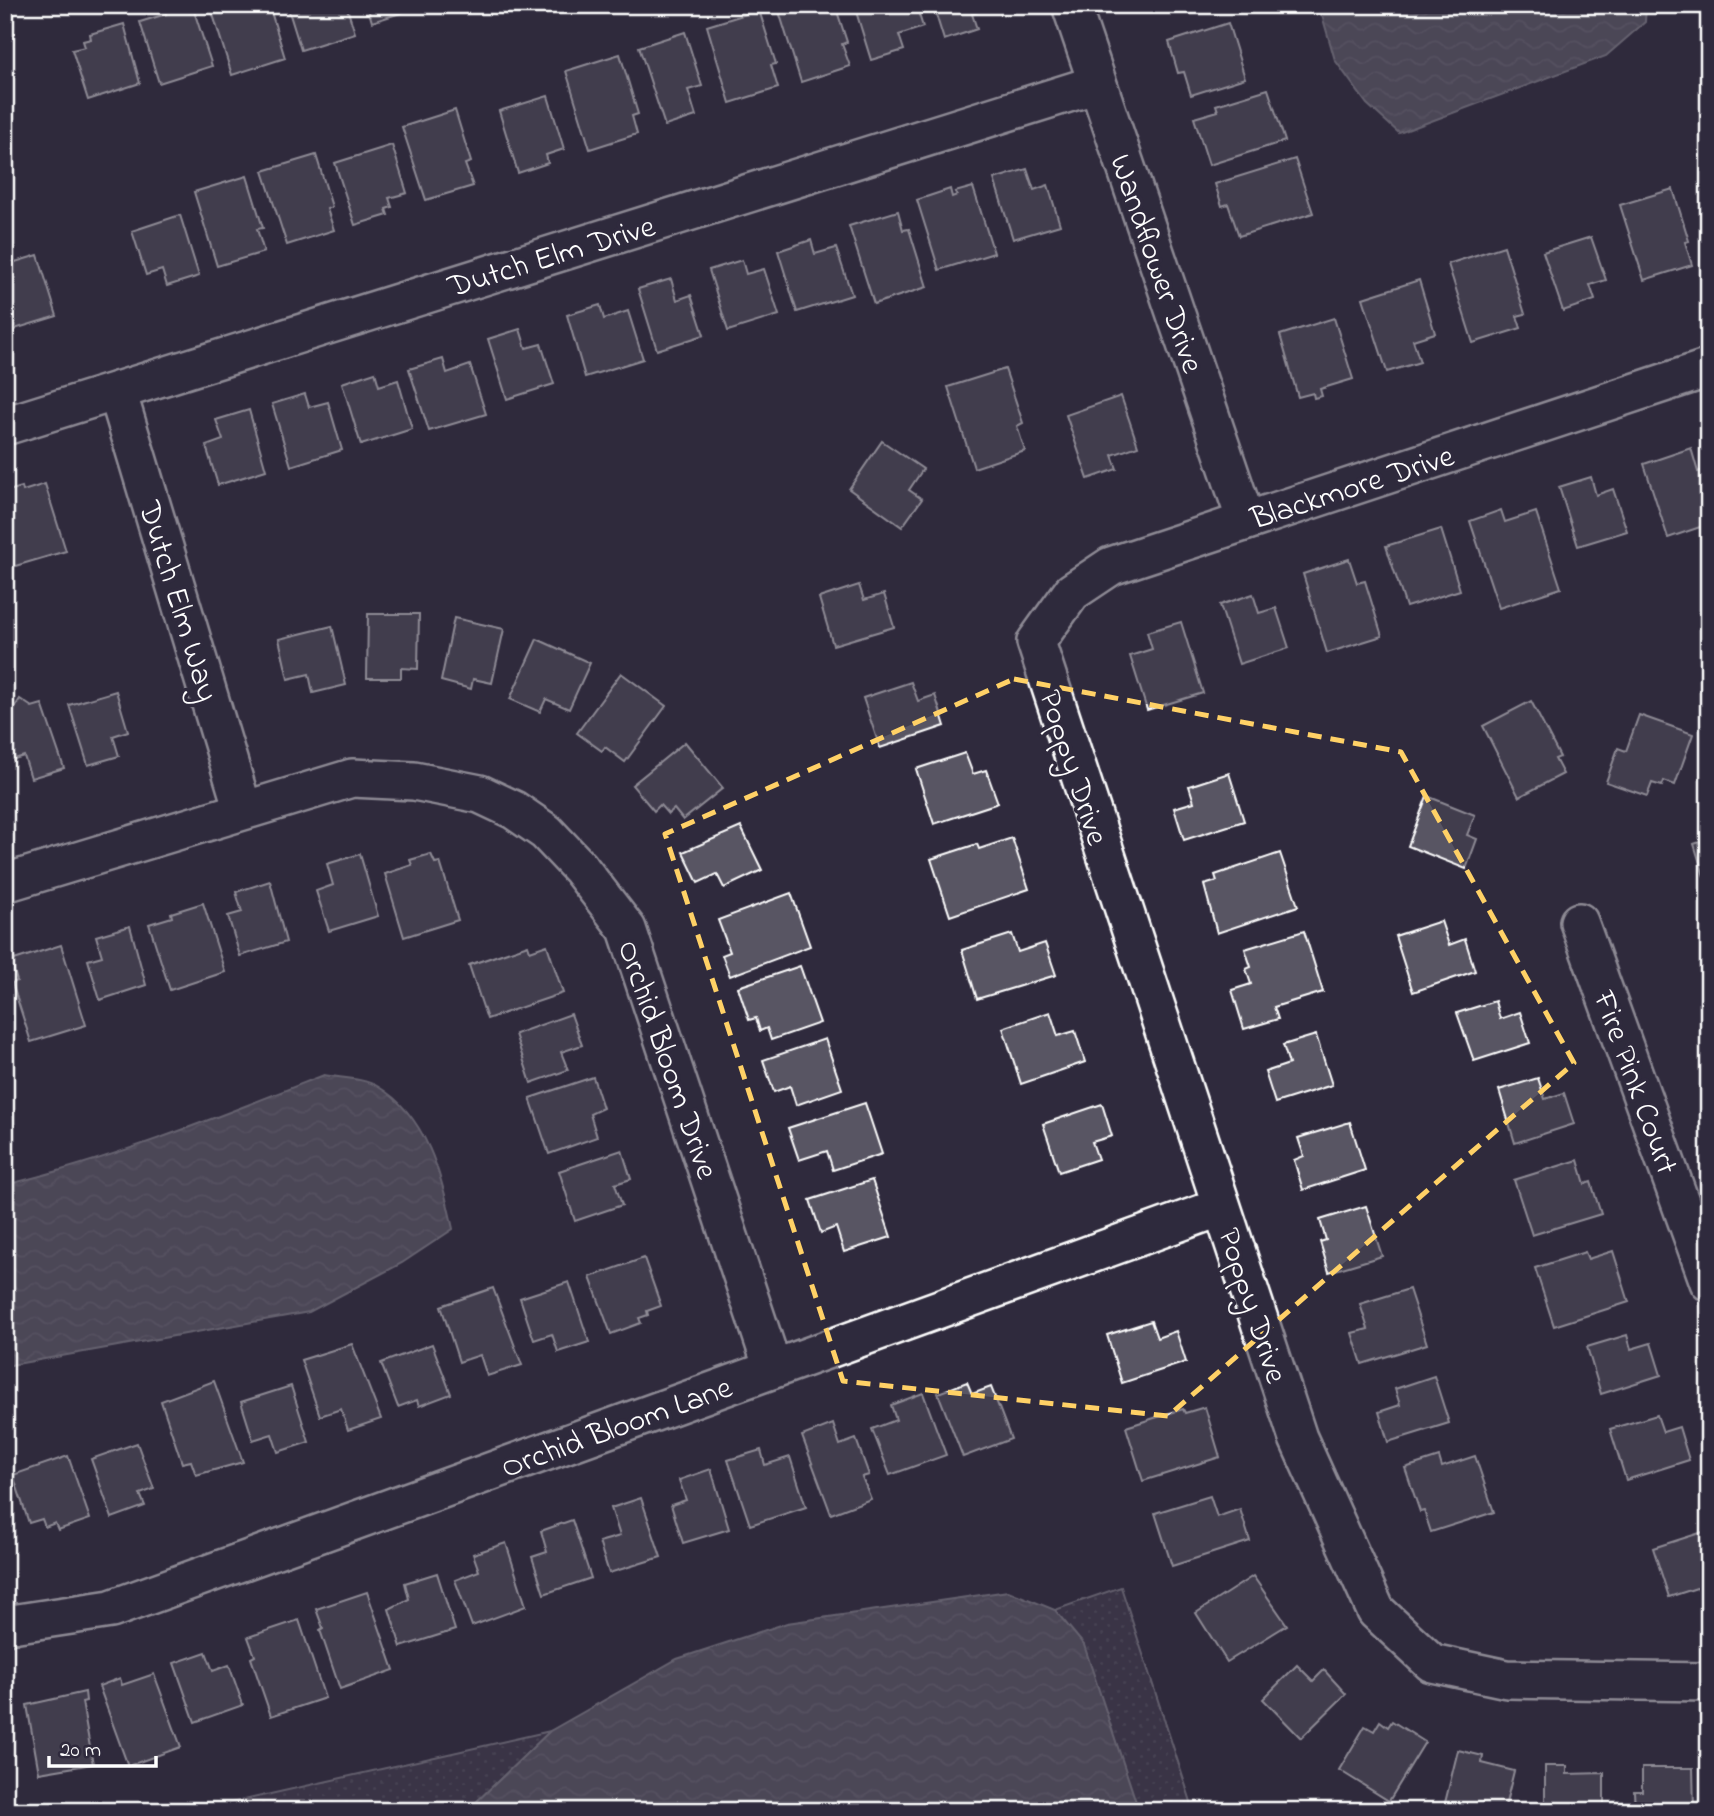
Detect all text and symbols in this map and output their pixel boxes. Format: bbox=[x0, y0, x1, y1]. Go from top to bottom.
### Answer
street label: Wandflower Drive bbox=[1095, 148, 1214, 381]
street label: Dutch Elm Drive bbox=[442, 204, 662, 312]
street label: Blackmore Drive bbox=[1245, 434, 1461, 545]
street label: Dutch Elm Way bbox=[124, 495, 229, 708]
street label: Poppy Drive bbox=[1024, 684, 1119, 852]
street label: Orchid Bloom Drive bbox=[603, 934, 729, 1187]
street label: Fire Pink Court bbox=[1578, 984, 1689, 1182]
street label: Poppy Drive bbox=[1203, 1222, 1298, 1390]
street label: Orchid Bloom Lane bbox=[495, 1366, 740, 1493]
scale bar bbox=[49, 1725, 156, 1769]
text: 20 m bbox=[60, 1736, 101, 1766]

